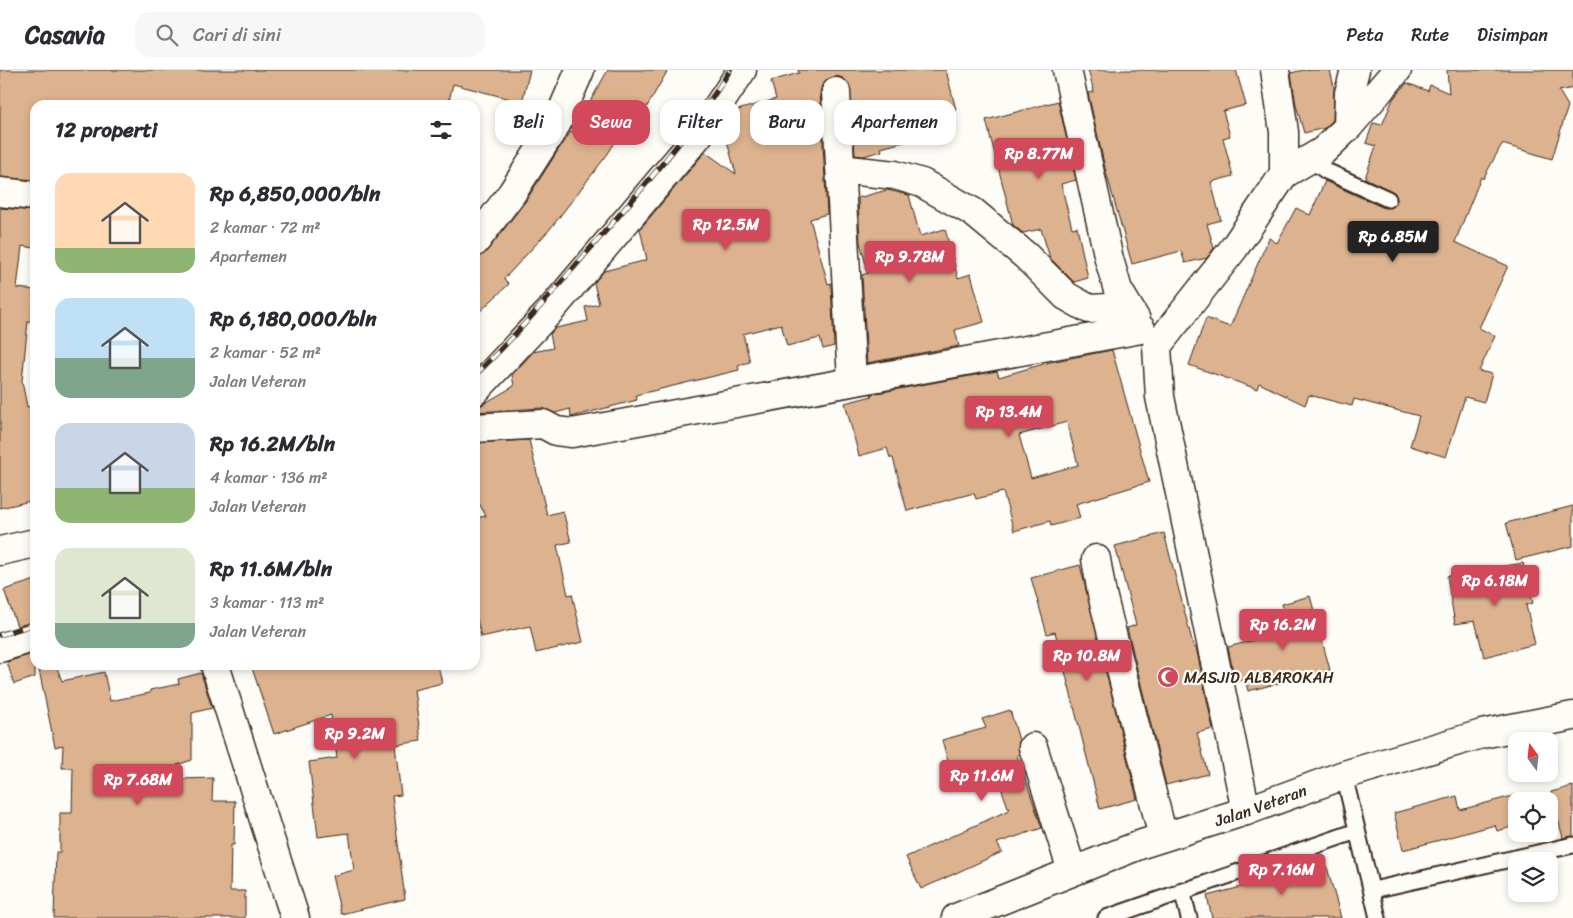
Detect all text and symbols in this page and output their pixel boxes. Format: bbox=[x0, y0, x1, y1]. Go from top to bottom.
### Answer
search box bbox=[135, 12, 485, 57]
text: Casavia bbox=[25, 14, 105, 56]
text: Cari di sini bbox=[193, 18, 281, 51]
text: Peta bbox=[1346, 19, 1383, 51]
text: Rute bbox=[1411, 19, 1449, 51]
text: Disimpan bbox=[1477, 19, 1548, 51]
icon: search bbox=[153, 21, 181, 49]
chip: Beli bbox=[495, 100, 562, 145]
chip: Sewa bbox=[572, 100, 650, 145]
chip: Filter bbox=[660, 100, 740, 145]
chip: Baru bbox=[750, 100, 824, 145]
chip: Apartemen bbox=[834, 100, 956, 145]
text: 12 properti bbox=[55, 111, 157, 149]
icon: filters bbox=[427, 116, 455, 144]
pin: Rp 8.77M bbox=[987, 138, 1091, 180]
text: Rp 8.77M bbox=[1005, 139, 1073, 168]
text: Rp 6,850,000/bln bbox=[210, 175, 380, 213]
icon: home bbox=[95, 193, 155, 253]
pin: Rp 12.5M bbox=[674, 208, 778, 251]
text: Rp 12.5M bbox=[693, 210, 759, 239]
text: 2 kamar · 72 m² bbox=[210, 213, 321, 242]
pin: Rp 6.85M bbox=[1341, 220, 1445, 263]
text: Rp 6.85M bbox=[1359, 222, 1427, 251]
pin: Rp 9.78M bbox=[858, 240, 962, 283]
text: Apartemen bbox=[210, 242, 287, 271]
text: Rp 9.78M bbox=[876, 242, 944, 271]
text: Rp 6,180,000/bln bbox=[210, 300, 377, 338]
icon: home bbox=[95, 318, 155, 378]
text: 2 kamar · 52 m² bbox=[210, 338, 321, 367]
text: Jalan Veteran bbox=[210, 367, 306, 396]
pin: Rp 13.4M bbox=[957, 396, 1061, 438]
text: Rp 13.4M bbox=[976, 397, 1042, 426]
text: Rp 16.2M/bln bbox=[210, 425, 335, 463]
icon: home bbox=[95, 443, 155, 503]
text: 4 kamar · 136 m² bbox=[210, 463, 328, 492]
text: Jalan Veteran bbox=[210, 492, 306, 521]
text: Rp 11.6M/bln bbox=[210, 550, 332, 588]
pin: Rp 6.18M bbox=[1443, 564, 1547, 607]
text: Rp 6.18M bbox=[1462, 566, 1528, 595]
icon: home bbox=[95, 568, 155, 628]
text: 3 kamar · 113 m² bbox=[210, 588, 324, 617]
pin: Rp 16.2M bbox=[1231, 608, 1335, 651]
text: Rp 16.2M bbox=[1250, 610, 1316, 639]
text: Jalan Veteran bbox=[210, 617, 306, 646]
pin: Rp 10.8M bbox=[1035, 640, 1139, 682]
text: Rp 10.8M bbox=[1054, 641, 1120, 670]
place label: MASJID ALBAROKAH bbox=[1184, 663, 1334, 692]
mosque icon: MASJID ALBAROKAH bbox=[1156, 665, 1180, 689]
pin: Rp 9.2M bbox=[309, 718, 401, 760]
text: Rp 9.2M bbox=[325, 719, 385, 748]
north arrow bbox=[1508, 732, 1558, 782]
map controls bbox=[1508, 732, 1558, 902]
pin: Rp 11.6M bbox=[930, 760, 1034, 802]
text: Rp 11.6M bbox=[950, 761, 1014, 790]
pin: Rp 7.68M bbox=[86, 764, 190, 806]
text: Rp 7.68M bbox=[104, 765, 172, 794]
street label: Jalan Veteran bbox=[1210, 775, 1311, 835]
button: locate bbox=[1508, 792, 1558, 842]
button: layers bbox=[1508, 852, 1558, 902]
pin: Rp 7.16M bbox=[1230, 854, 1334, 896]
text: Rp 7.16M bbox=[1249, 855, 1315, 884]

